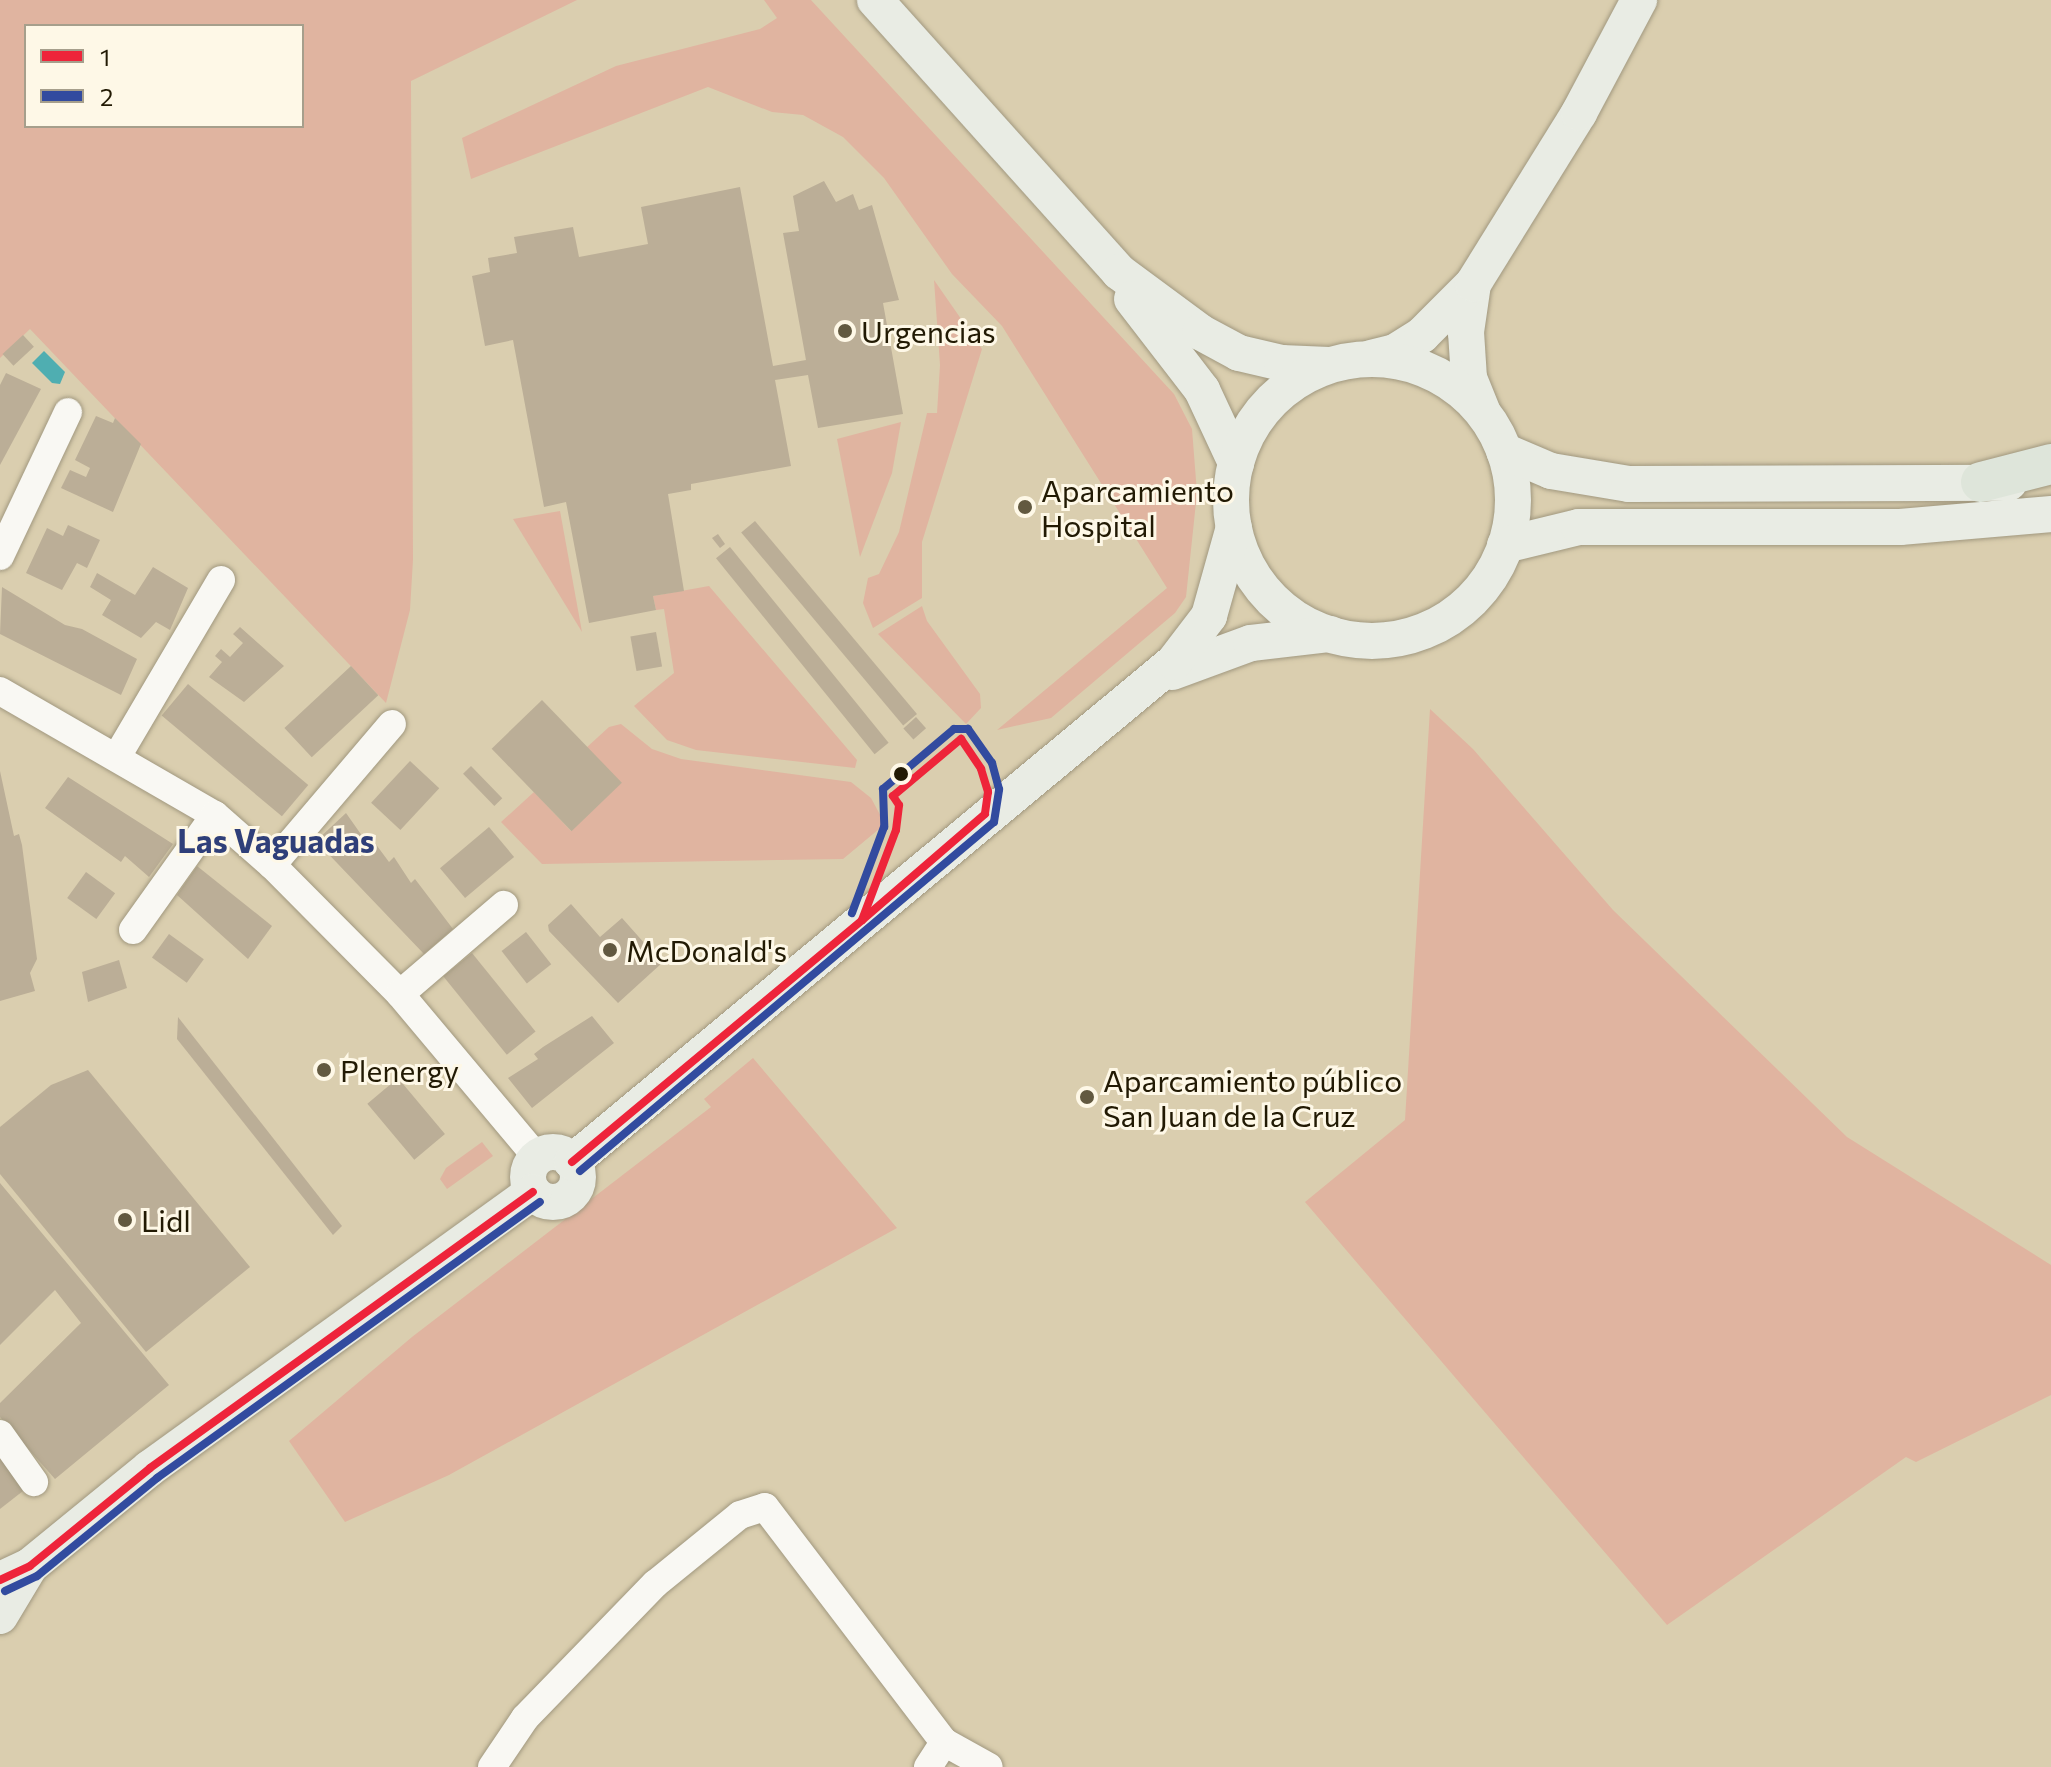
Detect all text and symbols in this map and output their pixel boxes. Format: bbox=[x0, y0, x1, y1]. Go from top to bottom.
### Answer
legend bbox=[24, 24, 304, 128]
text: 1 bbox=[100, 42, 110, 71]
text: 2 bbox=[100, 82, 113, 111]
place label: Urgencias bbox=[861, 313, 996, 349]
marker: Urgencias bbox=[836, 322, 854, 340]
place label: Aparcamiento Hospital bbox=[1041, 472, 1234, 542]
marker: Aparcamiento Hospital bbox=[1016, 498, 1034, 516]
unlabelled marker bbox=[893, 766, 909, 782]
district label: Las Vaguadas bbox=[177, 821, 375, 859]
place label: McDonald's bbox=[626, 932, 787, 968]
marker: McDonald's bbox=[601, 941, 619, 959]
place label: Plenergy bbox=[340, 1052, 459, 1088]
marker: Plenergy bbox=[315, 1061, 333, 1079]
place label: Aparcamiento público San Juan de la Cruz bbox=[1103, 1062, 1402, 1132]
marker: Aparcamiento público San Juan de la Cruz bbox=[1078, 1088, 1096, 1106]
place label: Lidl bbox=[141, 1202, 191, 1238]
marker: Lidl bbox=[116, 1211, 134, 1229]

